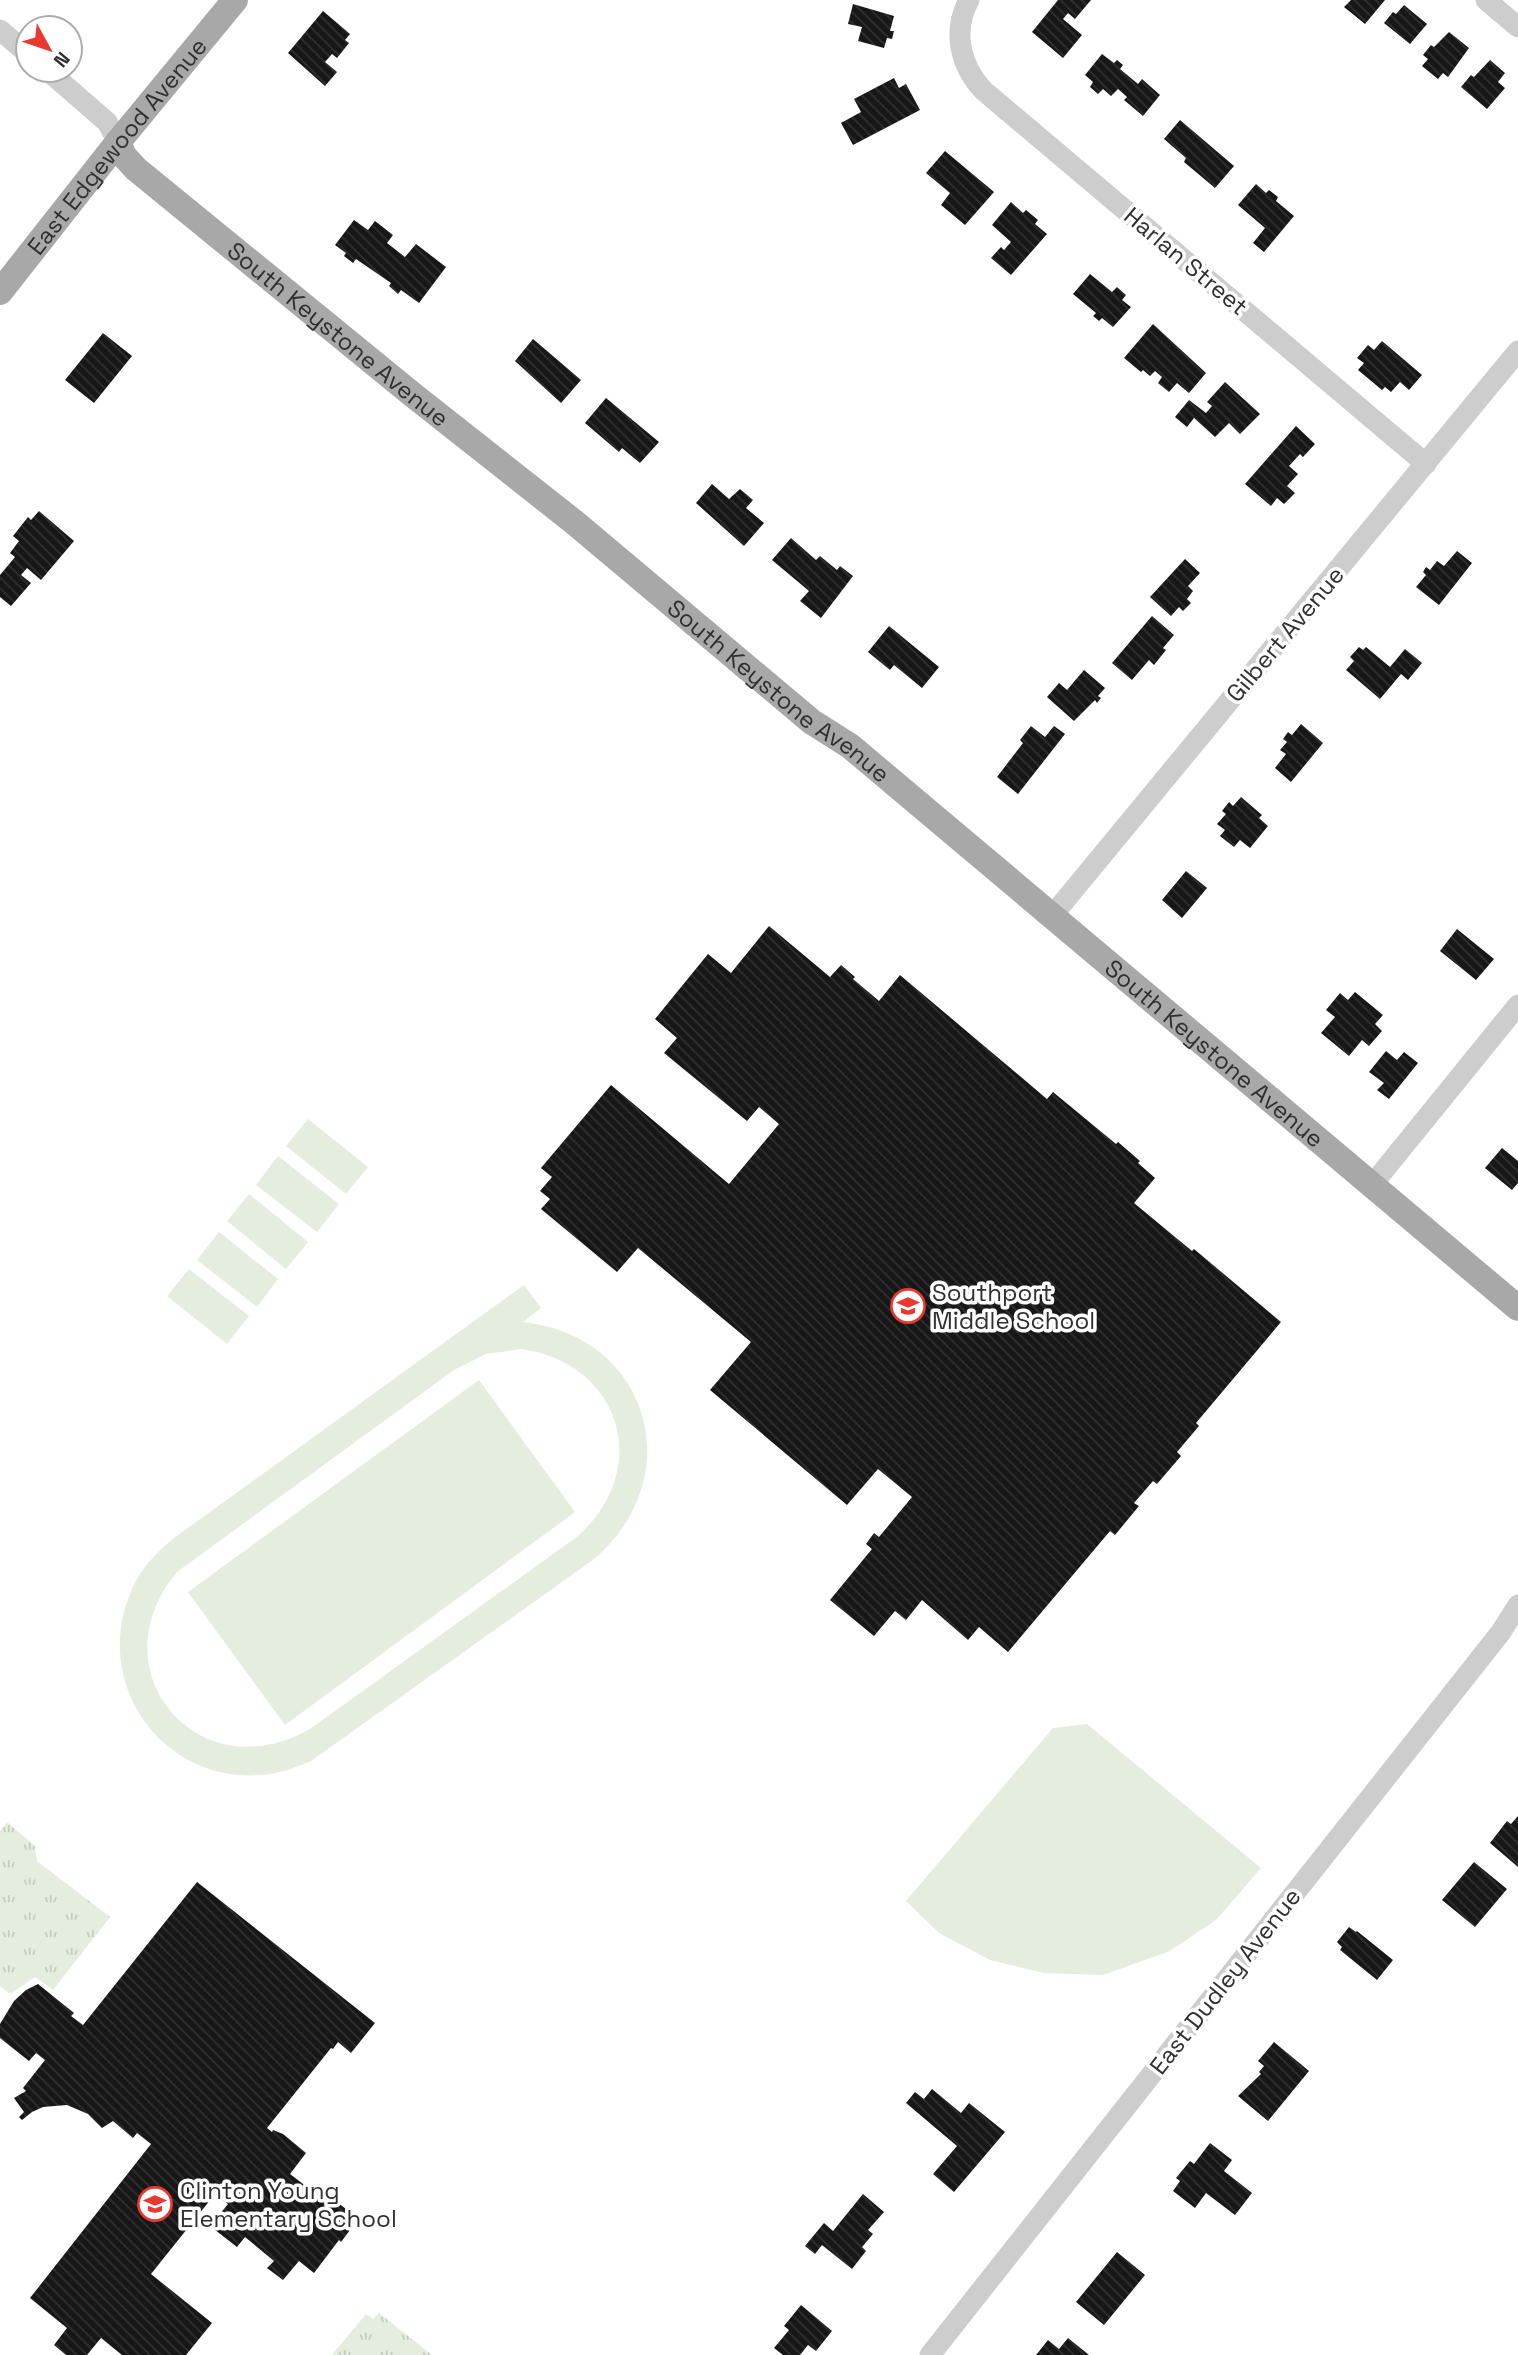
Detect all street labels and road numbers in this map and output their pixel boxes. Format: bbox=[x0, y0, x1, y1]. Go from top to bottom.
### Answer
street label: East Edgewood Avenue bbox=[20, 31, 213, 261]
street label: Harlan Street bbox=[1118, 200, 1254, 322]
street label: South Keystone Avenue bbox=[221, 235, 456, 433]
street label: Gilbert Avenue bbox=[1219, 560, 1351, 708]
street label: South Keystone Avenue bbox=[661, 592, 897, 789]
street label: South Keystone Avenue bbox=[1099, 952, 1331, 1154]
street label: East Dudley Avenue bbox=[1143, 1882, 1307, 2080]

